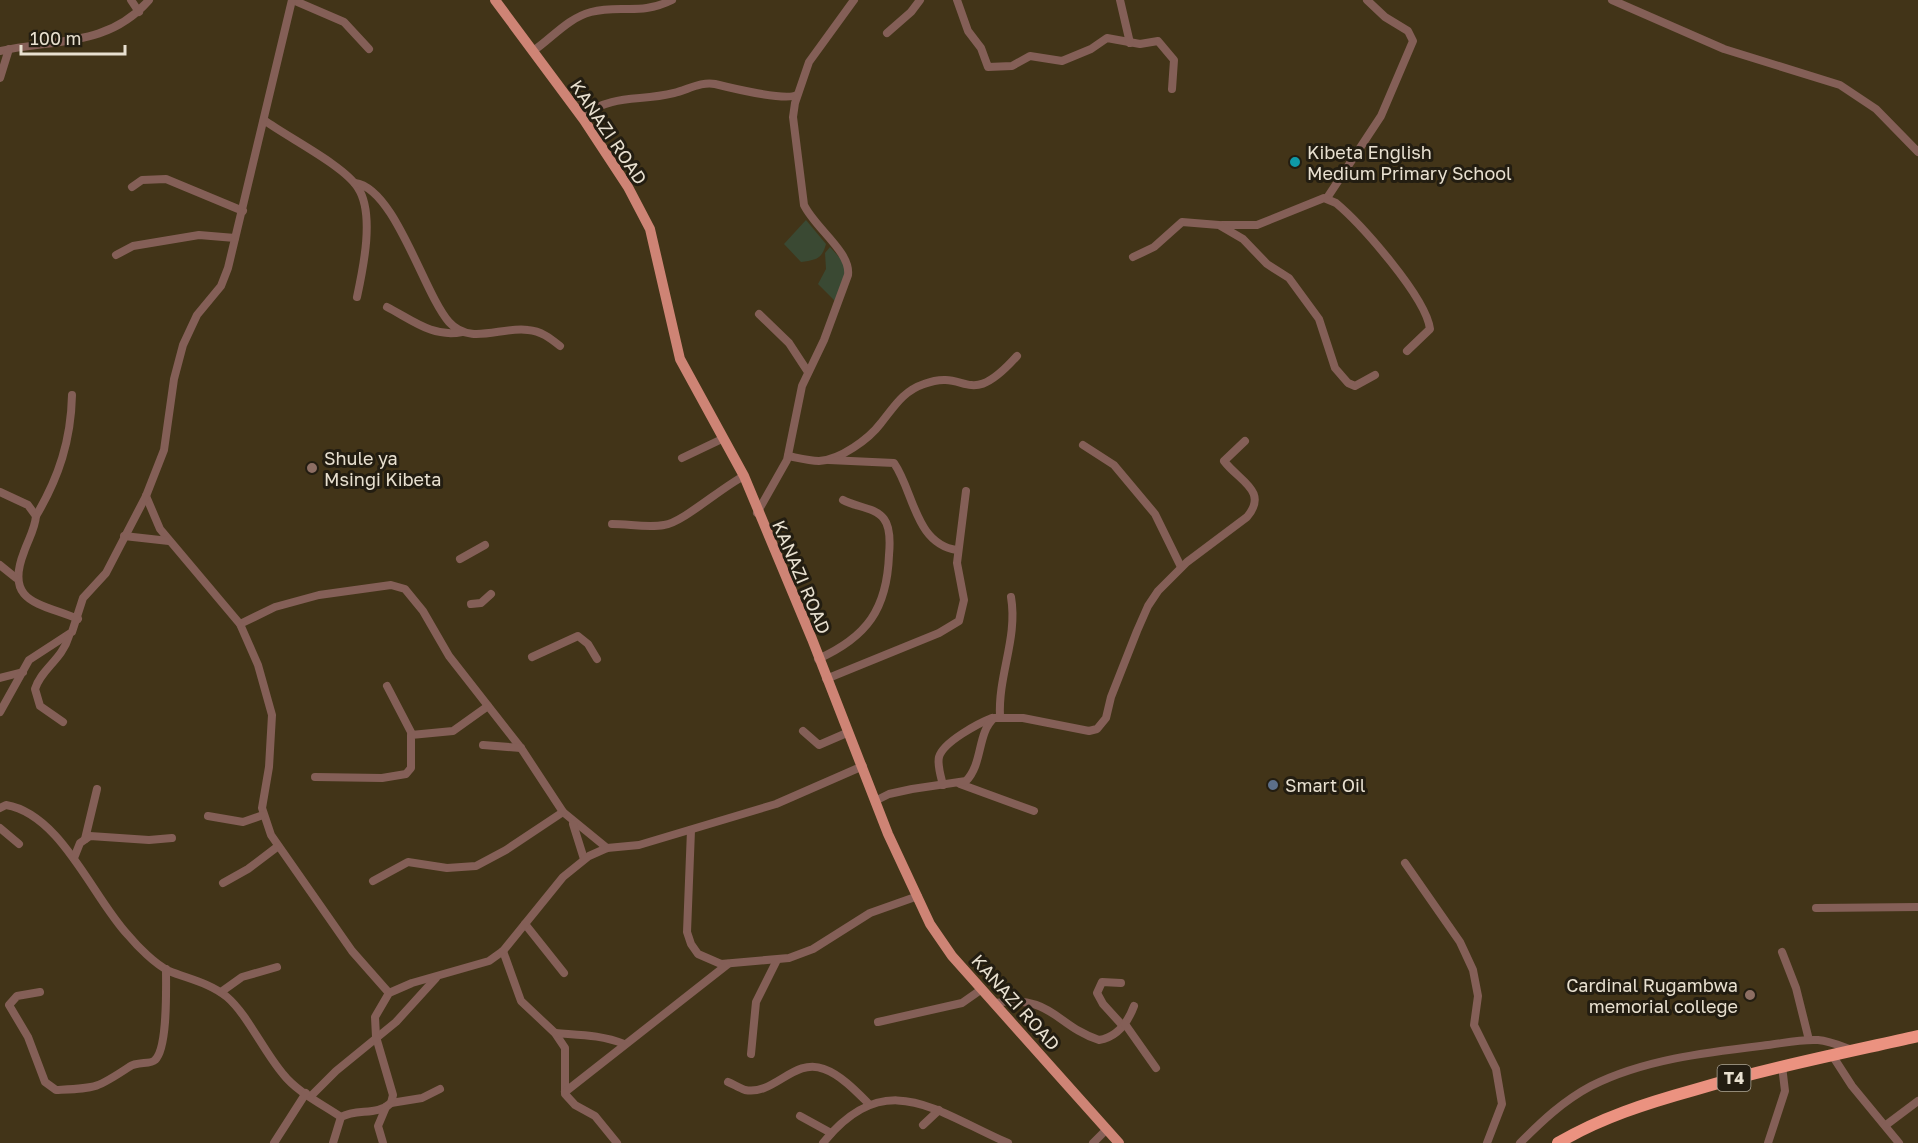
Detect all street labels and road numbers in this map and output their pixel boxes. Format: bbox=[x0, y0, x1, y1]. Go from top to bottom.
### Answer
street label: KANAZI ROAD bbox=[566, 76, 652, 188]
street label: KANAZI ROAD bbox=[768, 517, 836, 637]
street label: KANAZI ROAD bbox=[967, 950, 1065, 1054]
road number: T4 bbox=[1718, 1065, 1750, 1091]

